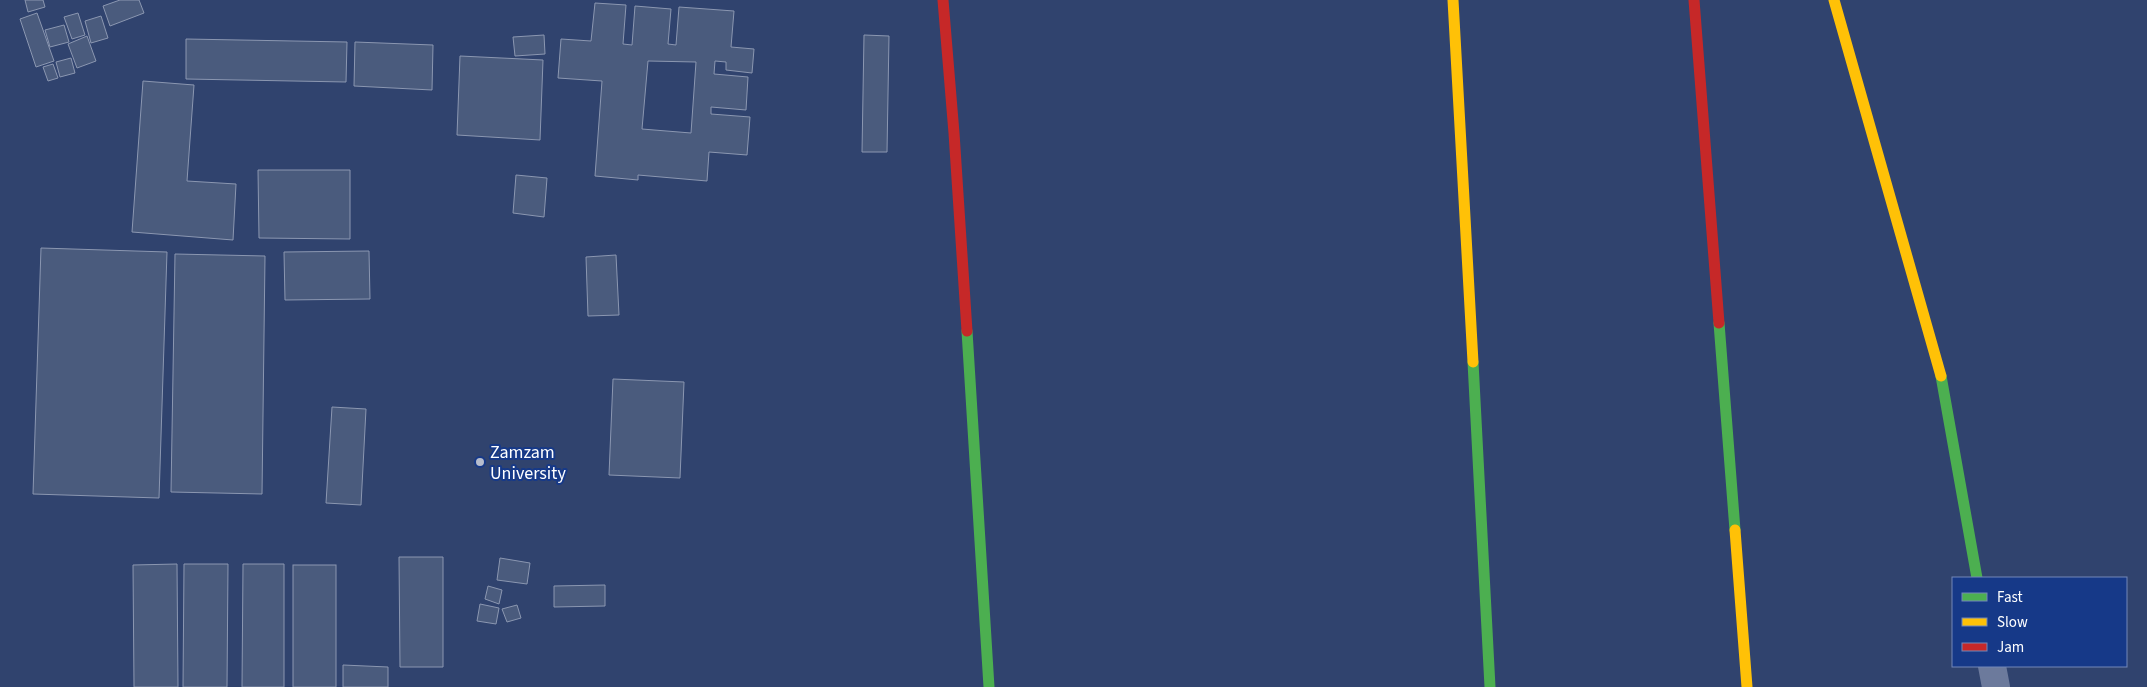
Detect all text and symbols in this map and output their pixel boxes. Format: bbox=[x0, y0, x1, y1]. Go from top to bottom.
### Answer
place label: Zamzam University bbox=[490, 440, 566, 486]
marker: Zamzam University bbox=[474, 456, 486, 468]
legend bbox=[1952, 577, 2127, 667]
text: Fast bbox=[1997, 587, 2023, 608]
text: Slow bbox=[1997, 612, 2028, 633]
text: Jam bbox=[1997, 637, 2024, 658]

